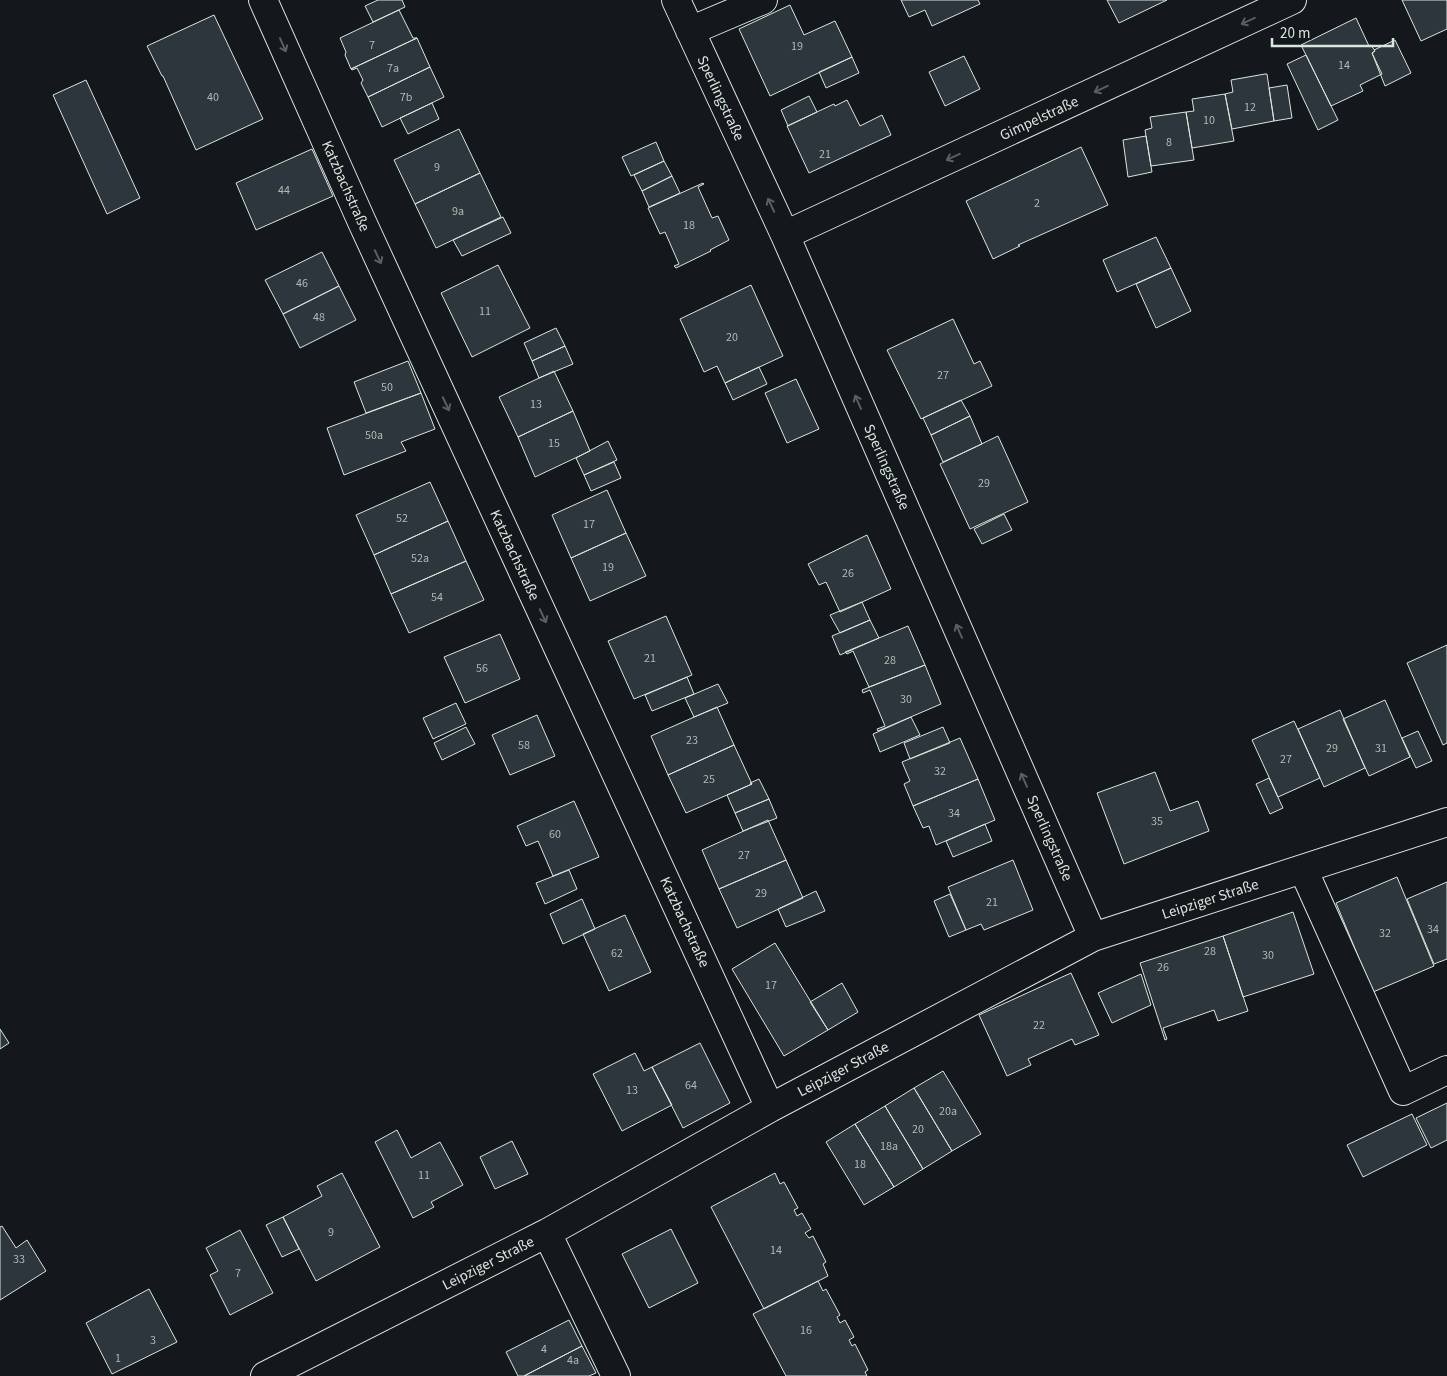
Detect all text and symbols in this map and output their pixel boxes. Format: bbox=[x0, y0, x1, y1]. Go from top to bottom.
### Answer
scale bar bbox=[1272, 15, 1393, 47]
one-way arrow bbox=[1241, 16, 1256, 26]
text: 20 m bbox=[1280, 23, 1310, 44]
one-way arrow bbox=[279, 37, 289, 52]
house number: 7 bbox=[369, 37, 375, 54]
house number: 19 bbox=[791, 38, 803, 55]
street label: Sperlingstraße bbox=[692, 52, 749, 144]
house number: 14 bbox=[1338, 57, 1350, 74]
house number: 7a bbox=[387, 60, 399, 77]
one-way arrow bbox=[1094, 85, 1109, 94]
house number: 40 bbox=[207, 89, 219, 106]
house number: 7b bbox=[400, 89, 413, 106]
street label: Gimpelstraße bbox=[996, 91, 1082, 146]
house number: 12 bbox=[1244, 99, 1256, 116]
house number: 10 bbox=[1203, 112, 1215, 129]
house number: 8 bbox=[1166, 134, 1172, 151]
street label: Katzbachstraße bbox=[316, 137, 375, 235]
house number: 21 bbox=[819, 146, 831, 163]
one-way arrow bbox=[946, 153, 961, 163]
house number: 9 bbox=[434, 159, 440, 176]
house number: 44 bbox=[278, 182, 290, 199]
house number: 2 bbox=[1034, 195, 1040, 212]
one-way arrow bbox=[766, 198, 776, 213]
house number: 9a bbox=[452, 203, 464, 220]
house number: 18 bbox=[683, 217, 695, 234]
one-way arrow bbox=[374, 249, 383, 264]
house number: 46 bbox=[296, 275, 308, 292]
house number: 11 bbox=[479, 303, 491, 320]
house number: 48 bbox=[313, 309, 325, 326]
house number: 20 bbox=[726, 329, 738, 346]
house number: 27 bbox=[937, 367, 949, 384]
house number: 50 bbox=[381, 379, 393, 396]
one-way arrow bbox=[853, 395, 863, 410]
one-way arrow bbox=[442, 396, 451, 411]
house number: 13 bbox=[530, 396, 542, 413]
street label: Sperlingstraße bbox=[858, 421, 915, 513]
house number: 50a bbox=[365, 427, 383, 444]
house number: 15 bbox=[548, 435, 560, 452]
house number: 29 bbox=[978, 475, 990, 492]
street label: Katzbachstraße bbox=[484, 507, 545, 604]
house number: 52 bbox=[396, 510, 408, 527]
house number: 17 bbox=[583, 516, 595, 533]
house number: 52a bbox=[411, 550, 429, 567]
house number: 19 bbox=[602, 559, 614, 576]
house number: 26 bbox=[842, 565, 854, 582]
house number: 54 bbox=[431, 589, 443, 606]
one-way arrow bbox=[539, 608, 548, 623]
one-way arrow bbox=[953, 624, 963, 639]
house number: 21 bbox=[644, 650, 656, 667]
house number: 28 bbox=[884, 652, 896, 669]
house number: 56 bbox=[476, 660, 488, 677]
house number: 30 bbox=[900, 691, 912, 708]
house number: 23 bbox=[686, 732, 698, 749]
house number: 58 bbox=[518, 737, 530, 754]
house number: 29 bbox=[1326, 740, 1338, 757]
house number: 31 bbox=[1375, 740, 1387, 757]
house number: 27 bbox=[1280, 751, 1292, 768]
house number: 32 bbox=[934, 763, 946, 780]
house number: 25 bbox=[703, 771, 715, 788]
one-way arrow bbox=[1019, 773, 1029, 788]
street label: Sperlingstraße bbox=[1021, 792, 1078, 884]
house number: 34 bbox=[948, 805, 960, 822]
house number: 35 bbox=[1151, 813, 1163, 830]
house number: 60 bbox=[549, 826, 561, 843]
house number: 27 bbox=[738, 847, 750, 864]
street label: Katzbachstraße bbox=[654, 874, 715, 971]
street label: Leipziger Straße bbox=[1159, 874, 1261, 925]
house number: 29 bbox=[755, 885, 767, 902]
house number: 21 bbox=[986, 894, 998, 911]
house number: 34 bbox=[1427, 921, 1439, 938]
house number: 32 bbox=[1379, 925, 1391, 942]
house number: 28 bbox=[1204, 943, 1216, 960]
house number: 62 bbox=[611, 945, 623, 962]
house number: 30 bbox=[1262, 947, 1274, 964]
house number: 26 bbox=[1157, 959, 1169, 976]
house number: 17 bbox=[765, 977, 777, 994]
house number: 22 bbox=[1033, 1017, 1045, 1034]
street label: Leipziger Straße bbox=[794, 1037, 893, 1102]
house number: 64 bbox=[685, 1077, 697, 1094]
house number: 13 bbox=[626, 1082, 638, 1099]
house number: 20a bbox=[939, 1103, 957, 1120]
house number: 20 bbox=[912, 1121, 924, 1138]
house number: 18a bbox=[880, 1138, 898, 1155]
house number: 18 bbox=[854, 1156, 866, 1173]
house number: 11 bbox=[418, 1167, 430, 1184]
house number: 9 bbox=[328, 1224, 334, 1241]
street label: Leipziger Straße bbox=[439, 1231, 538, 1296]
house number: 14 bbox=[770, 1242, 782, 1259]
house number: 33 bbox=[13, 1251, 25, 1268]
house number: 7 bbox=[235, 1265, 241, 1282]
house number: 16 bbox=[800, 1322, 812, 1339]
house number: 3 bbox=[150, 1332, 156, 1349]
house number: 4 bbox=[541, 1341, 547, 1358]
house number: 1 bbox=[115, 1350, 121, 1367]
house number: 4a bbox=[567, 1352, 579, 1369]

